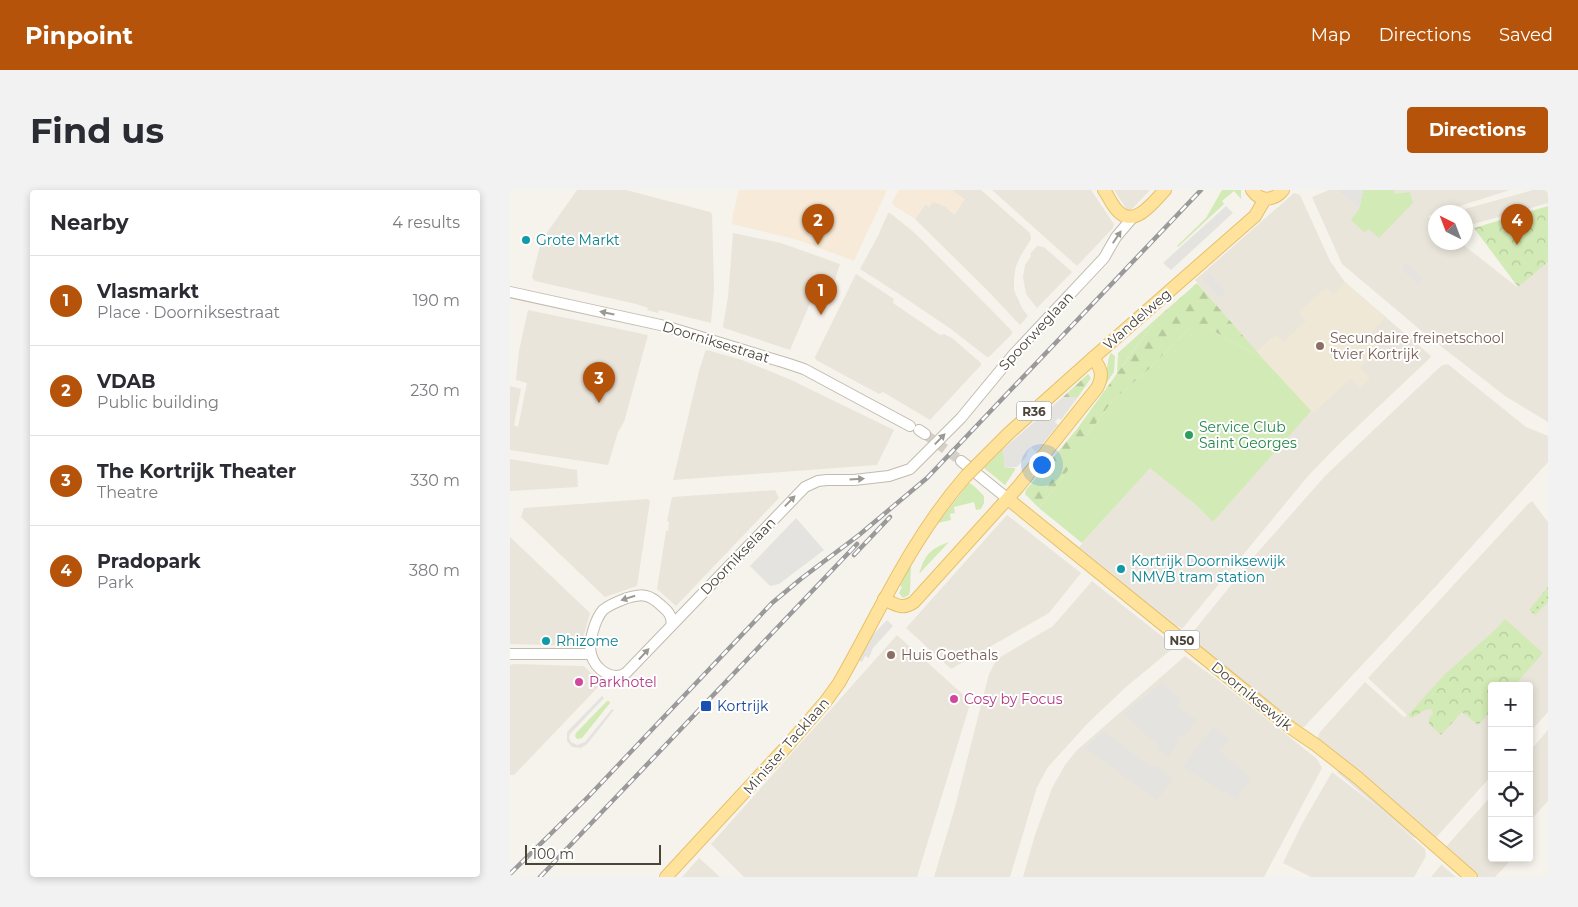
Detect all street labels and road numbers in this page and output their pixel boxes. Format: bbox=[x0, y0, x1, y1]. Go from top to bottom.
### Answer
street label: Wandelweg bbox=[1099, 285, 1175, 353]
street label: Spoorweglaan bbox=[995, 288, 1077, 374]
street label: Doorniksestraat bbox=[660, 317, 772, 367]
road number: R36 bbox=[1016, 402, 1052, 420]
street label: Doornikselaan bbox=[696, 513, 780, 599]
road number: N50 bbox=[1164, 630, 1200, 650]
street label: Doorniksewijk bbox=[1208, 658, 1297, 735]
street label: Minister Tacklaan bbox=[739, 694, 833, 798]

